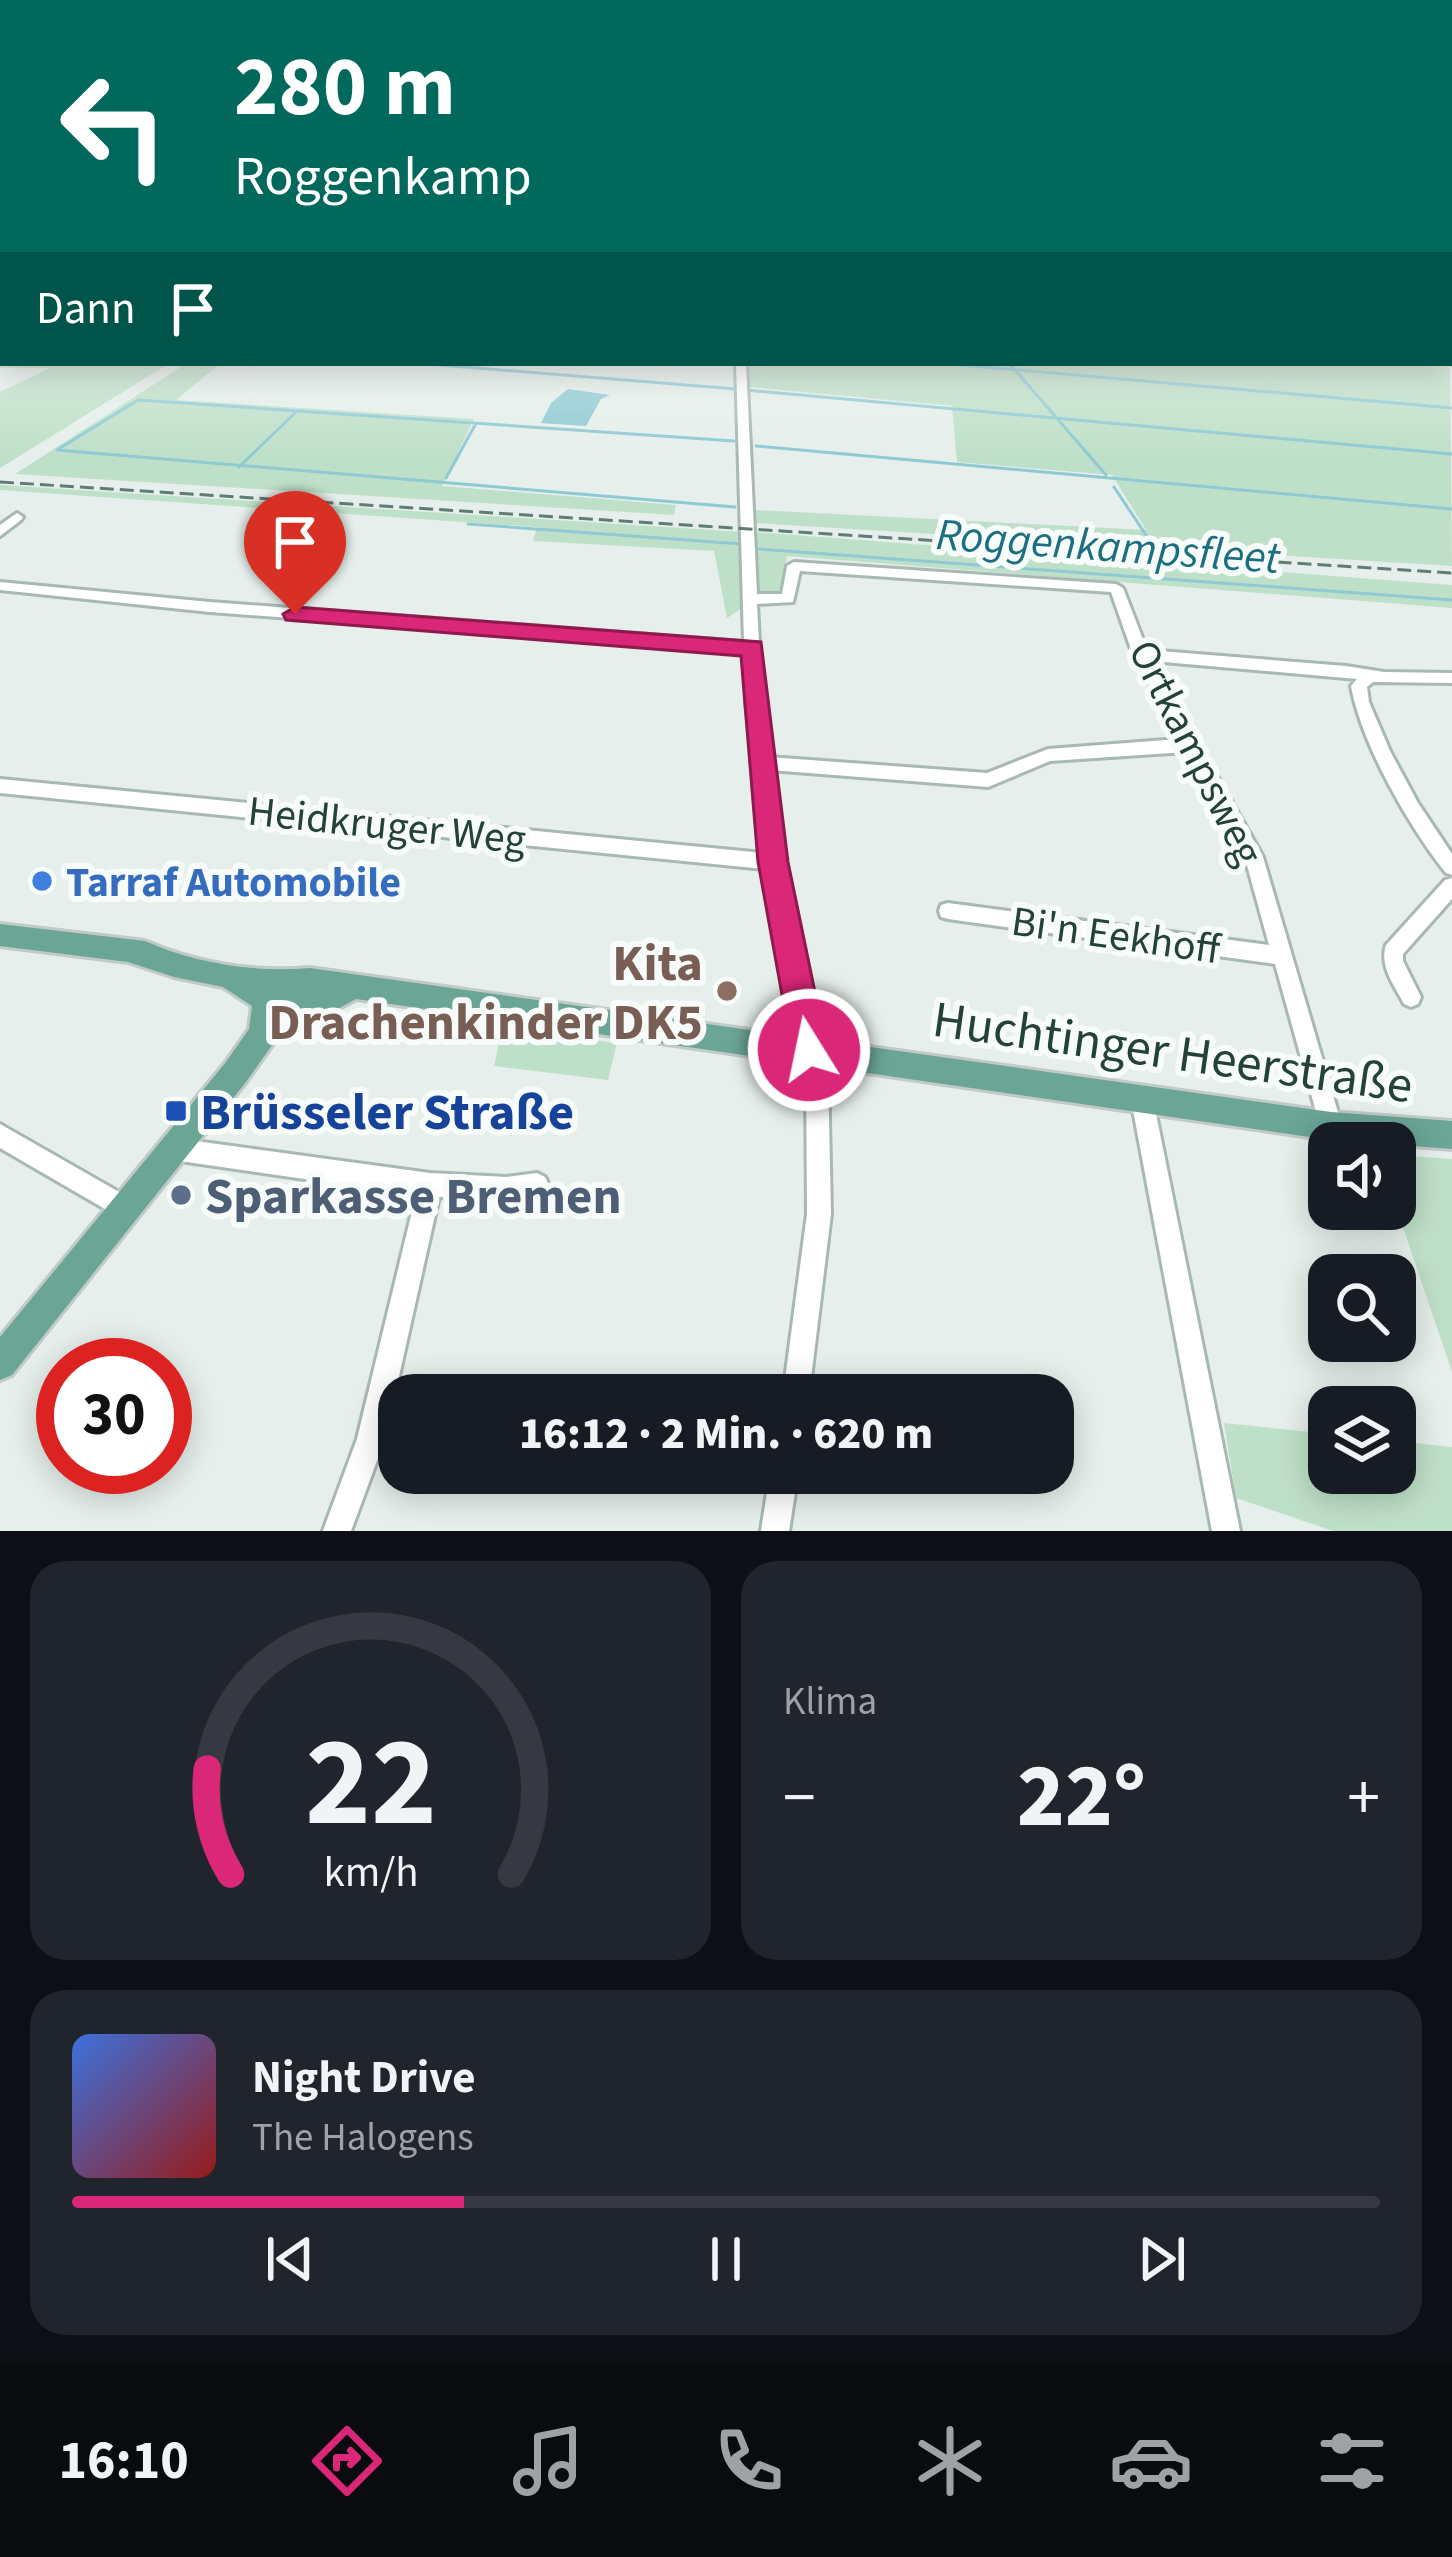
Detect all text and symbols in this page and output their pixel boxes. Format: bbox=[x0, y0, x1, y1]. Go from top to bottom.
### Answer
text: 280 m bbox=[234, 28, 456, 148]
icon: left bbox=[36, 48, 192, 204]
text: Roggenkamp bbox=[234, 139, 532, 216]
icon: arrive bbox=[160, 276, 226, 342]
text: Dann bbox=[36, 277, 136, 341]
pin bbox=[244, 491, 346, 614]
water label: Roggenkampsfleet bbox=[934, 503, 1283, 591]
icon: arrive bbox=[262, 509, 328, 575]
street label: Ortkampsweg bbox=[1113, 630, 1278, 876]
street label: Heidkruger Weg bbox=[245, 782, 529, 870]
place label: Tarraf Automobile bbox=[66, 853, 401, 913]
marker: Tarraf Automobile bbox=[29, 868, 55, 894]
street label: Bi'n Eekhoff bbox=[1008, 892, 1226, 981]
place label: Kita Drachenkinder DK5 bbox=[268, 928, 703, 1059]
marker: Kita Drachenkinder DK5 bbox=[714, 978, 740, 1004]
street label: Huchtinger Heerstraße bbox=[928, 984, 1417, 1122]
position arrow bbox=[746, 987, 872, 1113]
place label: Brüsseler Straße bbox=[200, 1077, 574, 1149]
marker: Brüsseler Straße bbox=[163, 1098, 189, 1124]
map controls bbox=[1308, 1122, 1416, 1494]
button: sound bbox=[1308, 1122, 1416, 1230]
place label: Sparkasse Bremen bbox=[205, 1161, 622, 1233]
marker: Sparkasse Bremen bbox=[168, 1182, 194, 1208]
button: search bbox=[1308, 1254, 1416, 1362]
speed limit sign: 30 bbox=[36, 1338, 192, 1494]
button: layers bbox=[1308, 1386, 1416, 1494]
text: 16:12 · 2 Min. · 620 m bbox=[519, 1402, 933, 1466]
text: Klima bbox=[783, 1674, 877, 1730]
text: 22 bbox=[305, 1695, 436, 1873]
text: 22° bbox=[1017, 1733, 1146, 1861]
text: − bbox=[783, 1751, 816, 1845]
text: + bbox=[1347, 1751, 1380, 1845]
text: km/h bbox=[323, 1841, 418, 1902]
text: Night Drive bbox=[252, 2046, 476, 2110]
text: The Halogens bbox=[252, 2110, 474, 2166]
icon: previous bbox=[257, 2226, 323, 2292]
icon: pause bbox=[693, 2226, 759, 2292]
icon: next bbox=[1129, 2226, 1195, 2292]
icon: directions bbox=[305, 2419, 389, 2503]
icon: music bbox=[506, 2419, 590, 2503]
icon: phone bbox=[707, 2419, 791, 2503]
icon: climate bbox=[908, 2419, 992, 2503]
icon: car bbox=[1109, 2419, 1193, 2503]
icon: filters bbox=[1310, 2419, 1394, 2503]
text: 16:10 bbox=[58, 2423, 189, 2500]

